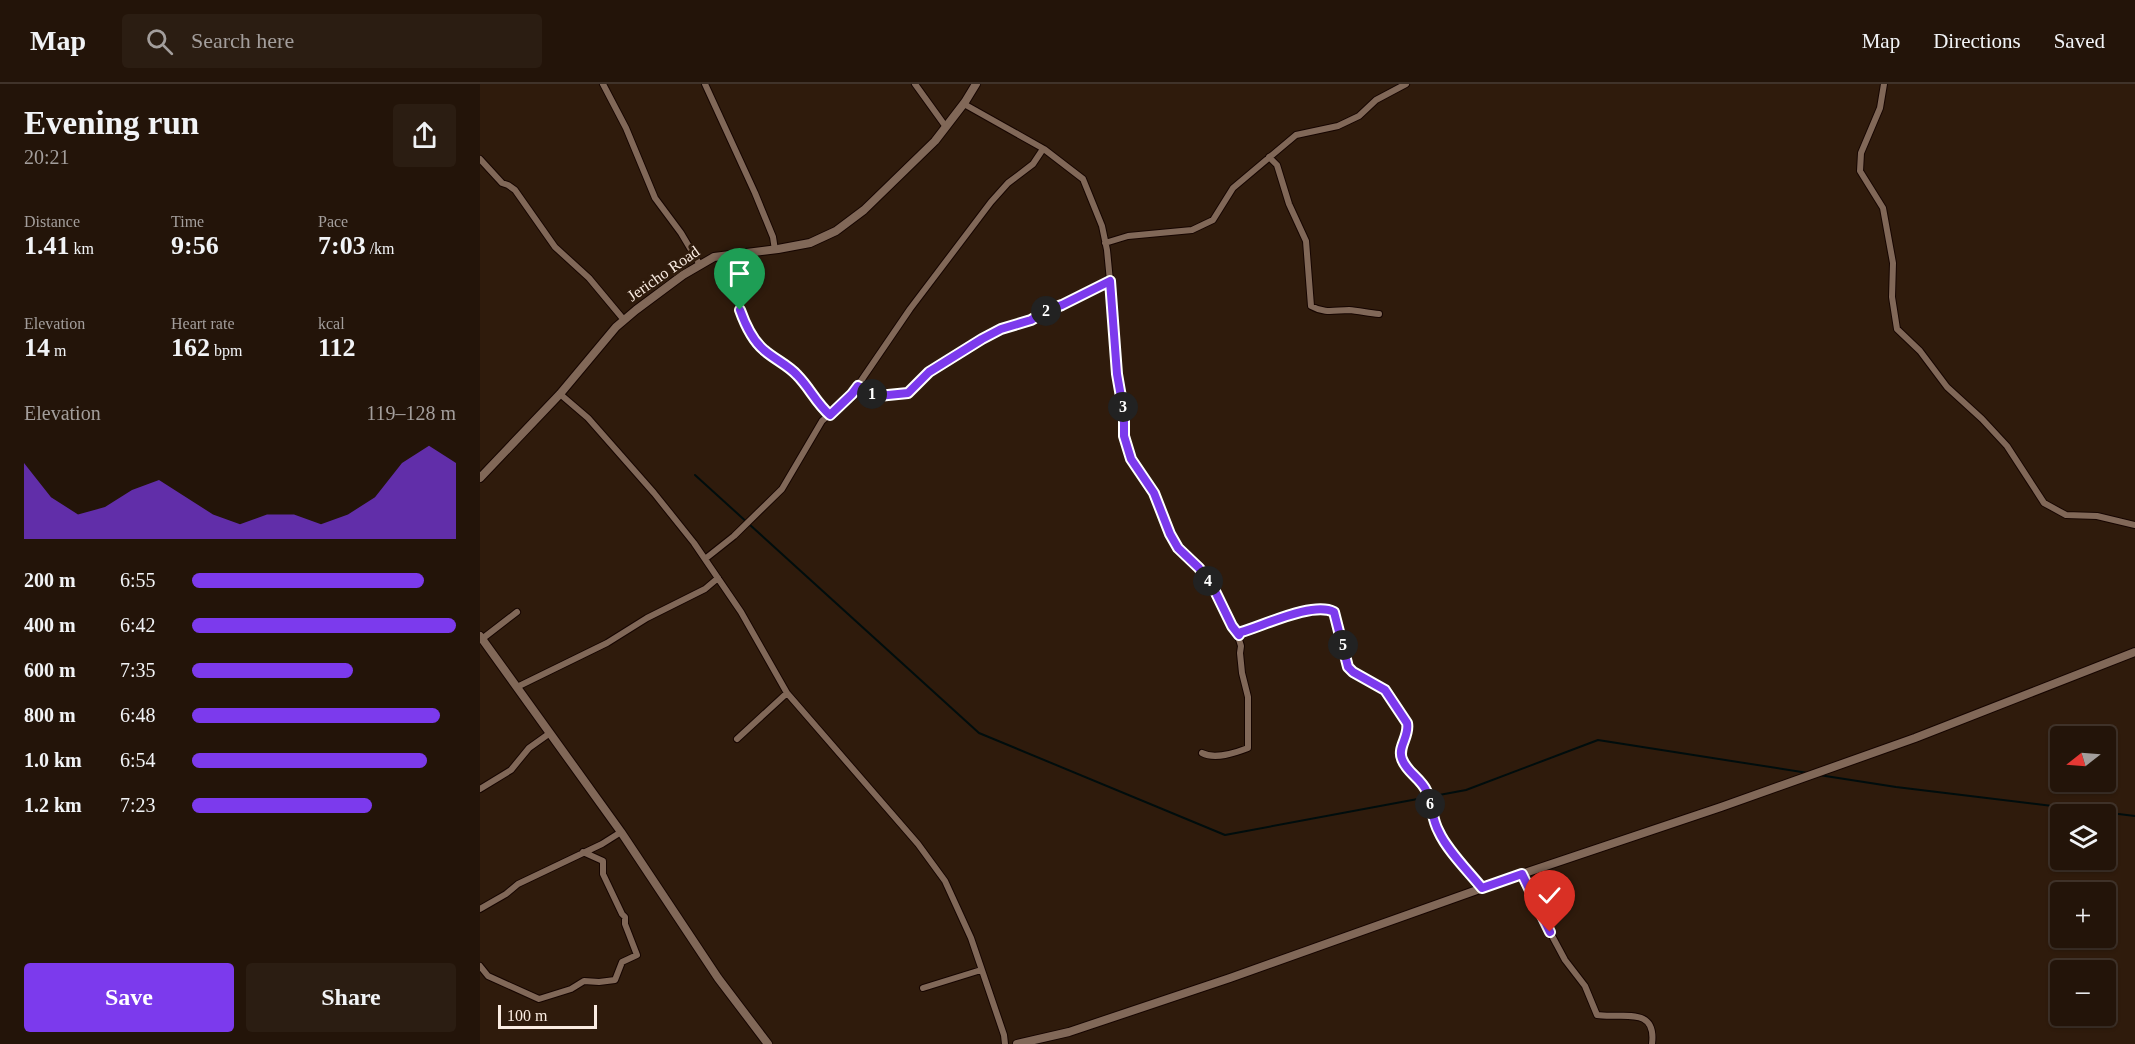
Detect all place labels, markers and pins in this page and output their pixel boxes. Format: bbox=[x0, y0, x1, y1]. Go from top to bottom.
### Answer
pin bbox=[714, 248, 765, 310]
pin: 2 bbox=[1031, 296, 1061, 326]
pin: 1 bbox=[857, 379, 887, 409]
pin: 3 bbox=[1108, 392, 1138, 422]
pin: 4 bbox=[1193, 566, 1223, 596]
pin: 5 bbox=[1328, 630, 1358, 660]
pin: 6 bbox=[1415, 789, 1445, 819]
pin bbox=[1524, 870, 1575, 932]

